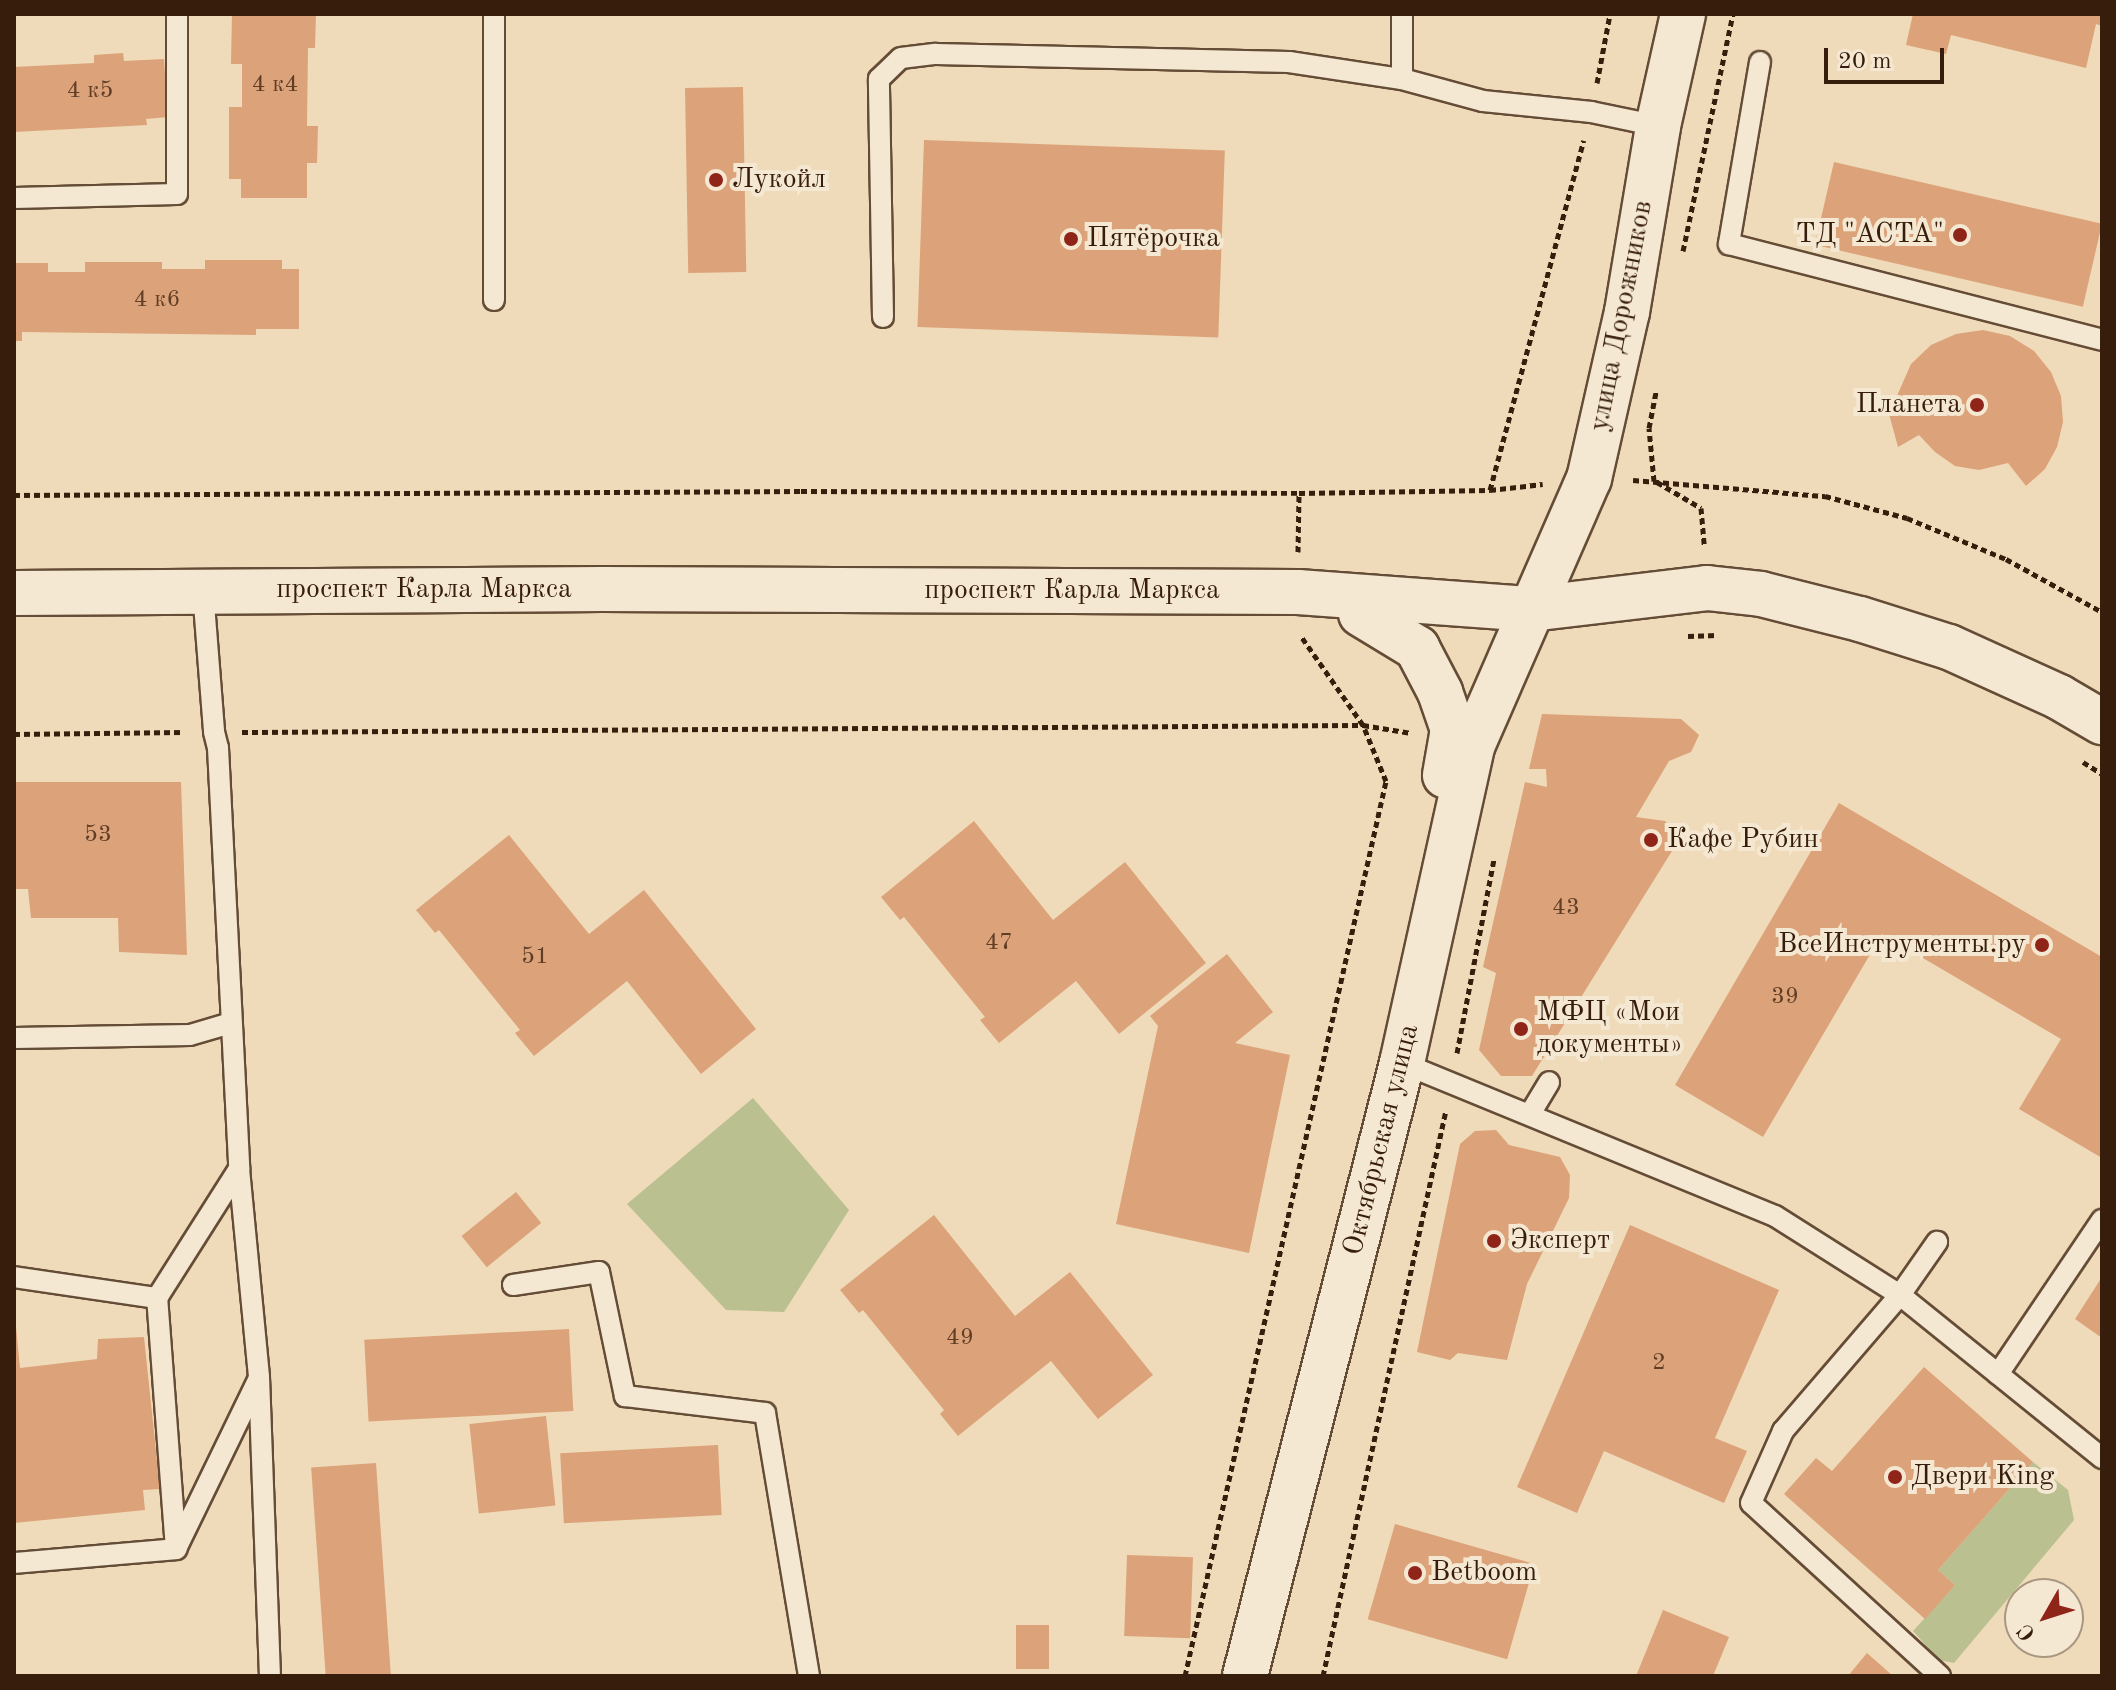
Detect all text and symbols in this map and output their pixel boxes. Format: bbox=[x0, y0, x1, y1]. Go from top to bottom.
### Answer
scale bar bbox=[1828, 32, 1948, 82]
text: 20 m bbox=[1838, 50, 1892, 74]
house number: 4 к4 bbox=[252, 72, 298, 100]
house number: 4 к5 bbox=[67, 78, 113, 106]
place label: Лукойл bbox=[732, 163, 826, 197]
marker: Лукойл bbox=[707, 171, 725, 189]
street label: улица Дорожников bbox=[1583, 198, 1661, 434]
place label: ТД "АСТА" bbox=[1795, 218, 1944, 252]
place label: Пятёрочка bbox=[1087, 222, 1220, 256]
marker: ТД "АСТА" bbox=[1951, 226, 1969, 244]
marker: Пятёрочка bbox=[1062, 230, 1080, 248]
house number: 4 к6 bbox=[134, 287, 180, 315]
place label: Планета bbox=[1856, 388, 1961, 422]
marker: Планета bbox=[1968, 396, 1986, 414]
street label: проспект Карла Маркса bbox=[276, 573, 572, 607]
street label: проспект Карла Маркса bbox=[924, 574, 1220, 608]
house number: 53 bbox=[84, 822, 112, 850]
place label: Кафе Рубин bbox=[1667, 823, 1819, 857]
marker: Кафе Рубин bbox=[1642, 831, 1660, 849]
house number: 43 bbox=[1552, 895, 1580, 923]
place label: ВсеИнструменты.ру bbox=[1778, 928, 2026, 962]
house number: 47 bbox=[985, 930, 1013, 958]
marker: ВсеИнструменты.ру bbox=[2033, 936, 2051, 954]
house number: 51 bbox=[521, 944, 549, 972]
house number: 39 bbox=[1771, 984, 1799, 1012]
place label: МФЦ «Мои документы» bbox=[1537, 996, 1683, 1062]
marker: МФЦ «Мои документы» bbox=[1512, 1020, 1530, 1038]
street label: Октябрьская улица bbox=[1337, 1021, 1427, 1259]
place label: Эксперт bbox=[1510, 1224, 1610, 1258]
marker: Эксперт bbox=[1485, 1232, 1503, 1250]
house number: 49 bbox=[946, 1325, 974, 1353]
house number: 2 bbox=[1652, 1350, 1666, 1378]
place label: Двери King bbox=[1911, 1460, 2054, 1494]
marker: Двери King bbox=[1886, 1468, 1904, 1486]
place label: Betboom bbox=[1431, 1556, 1537, 1590]
marker: Betboom bbox=[1406, 1564, 1424, 1582]
north arrow bbox=[2004, 1578, 2084, 1658]
text: С bbox=[2014, 1619, 2040, 1644]

